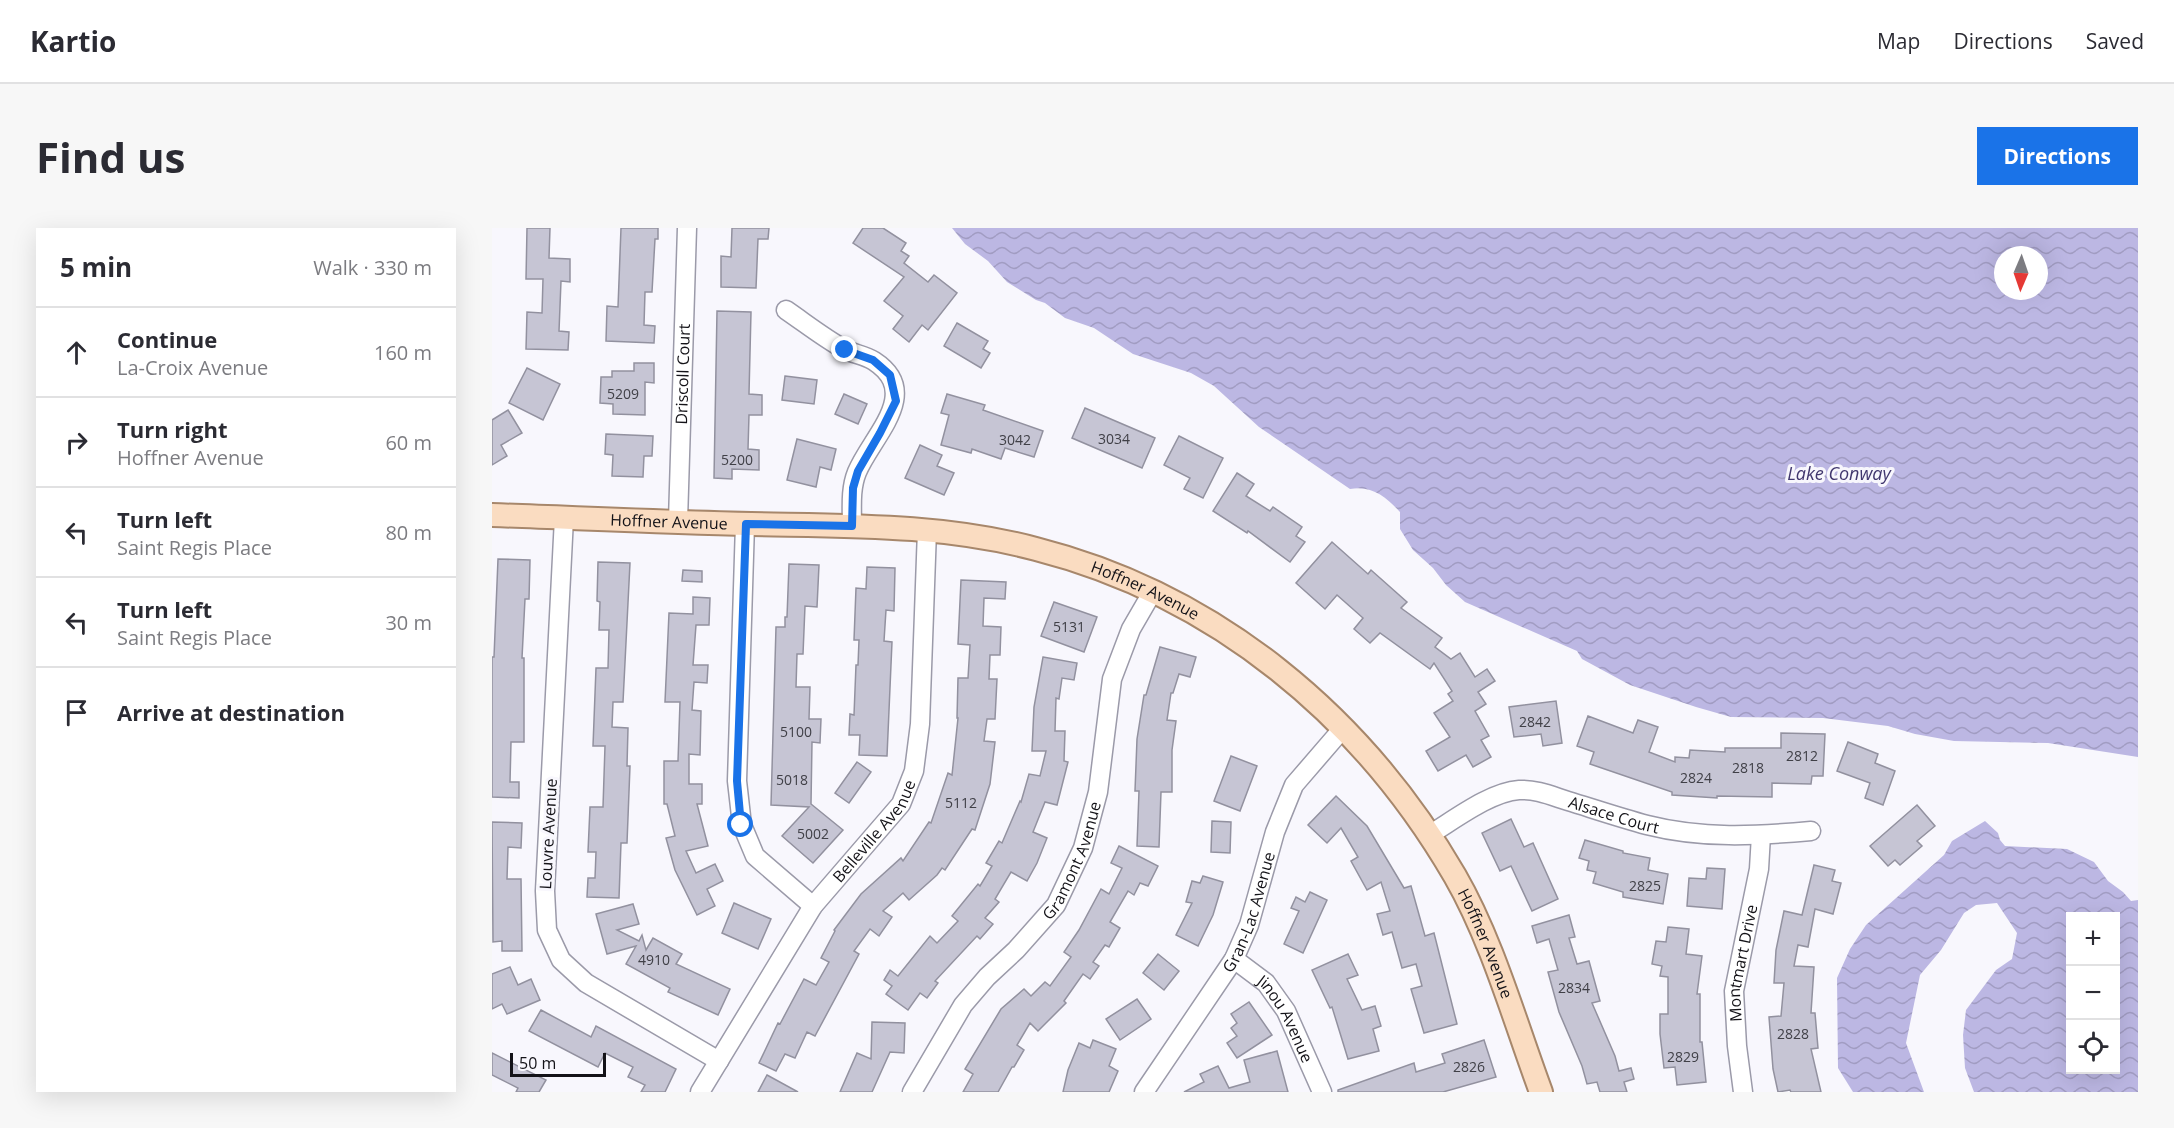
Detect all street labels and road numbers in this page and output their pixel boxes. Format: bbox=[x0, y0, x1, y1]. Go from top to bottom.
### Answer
street label: Driscoll Court bbox=[670, 323, 695, 425]
street label: Hoffner Avenue bbox=[610, 508, 728, 534]
street label: Hoffner Avenue bbox=[1088, 556, 1204, 625]
street label: Belleville Avenue bbox=[827, 776, 921, 887]
street label: Louvre Avenue bbox=[534, 778, 562, 890]
street label: Alsace Court bbox=[1566, 791, 1661, 839]
street label: Gramont Avenue bbox=[1037, 799, 1106, 924]
street label: Gran-Lac Avenue bbox=[1217, 849, 1280, 977]
street label: Hoffner Avenue bbox=[1453, 884, 1518, 1001]
street label: Montmart Drive bbox=[1723, 903, 1762, 1022]
street label: Jinou Avenue bbox=[1252, 968, 1319, 1066]

